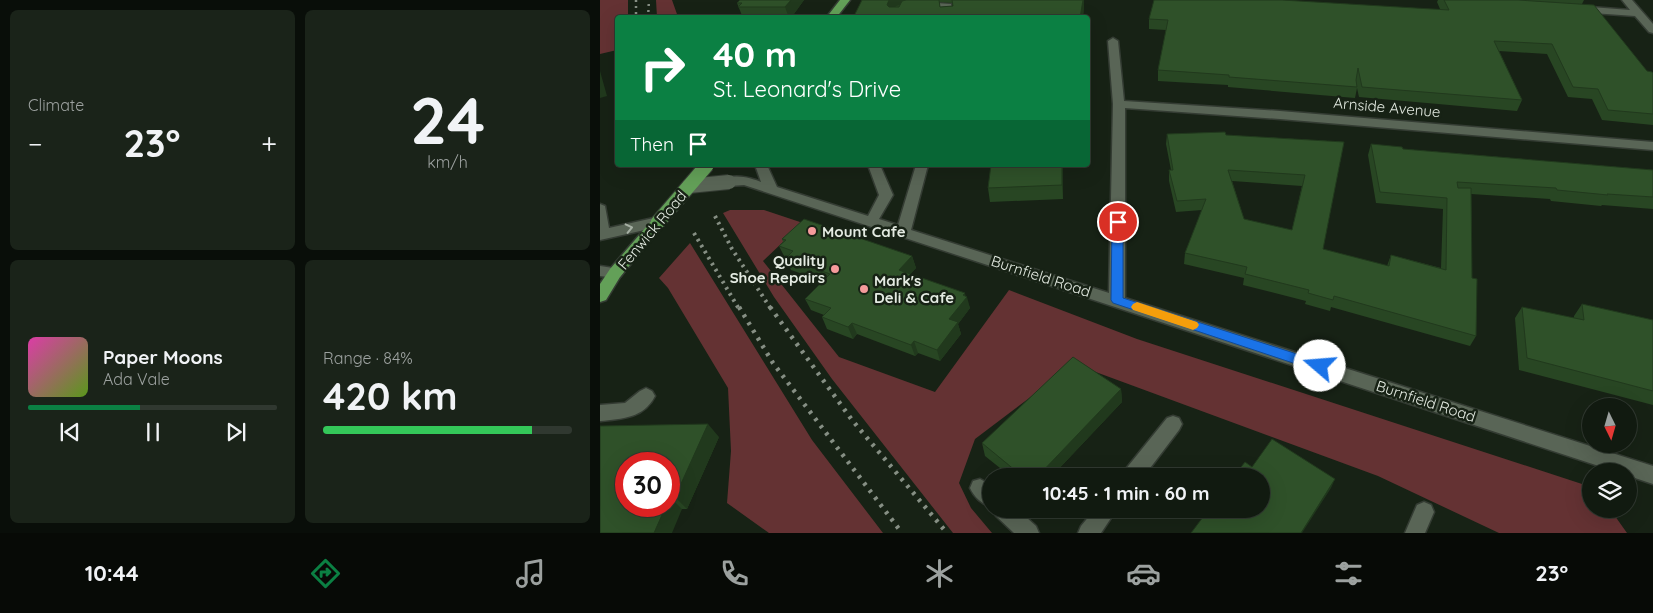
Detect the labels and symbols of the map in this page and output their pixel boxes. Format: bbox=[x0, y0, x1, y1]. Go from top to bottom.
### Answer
street label: Arnside Avenue bbox=[1333, 93, 1441, 121]
street label: Fenwick Road bbox=[614, 187, 690, 273]
pin bbox=[1097, 201, 1139, 243]
place label: Mount Cafe bbox=[822, 222, 906, 241]
one-way arrow bbox=[624, 223, 633, 234]
marker: Mount Cafe bbox=[806, 225, 818, 237]
place label: Quality Shoe Repairs bbox=[730, 251, 825, 287]
street label: Burnfield Road bbox=[989, 251, 1093, 301]
marker: Quality Shoe Repairs bbox=[829, 263, 841, 275]
place label: Mark's Deli & Cafe bbox=[874, 271, 954, 307]
marker: Mark's Deli & Cafe bbox=[858, 283, 870, 295]
position arrow bbox=[1293, 339, 1345, 391]
street label: Burnfield Road bbox=[1374, 376, 1478, 426]
north arrow bbox=[1582, 398, 1638, 452]
speed limit sign: 30 bbox=[615, 452, 680, 517]

